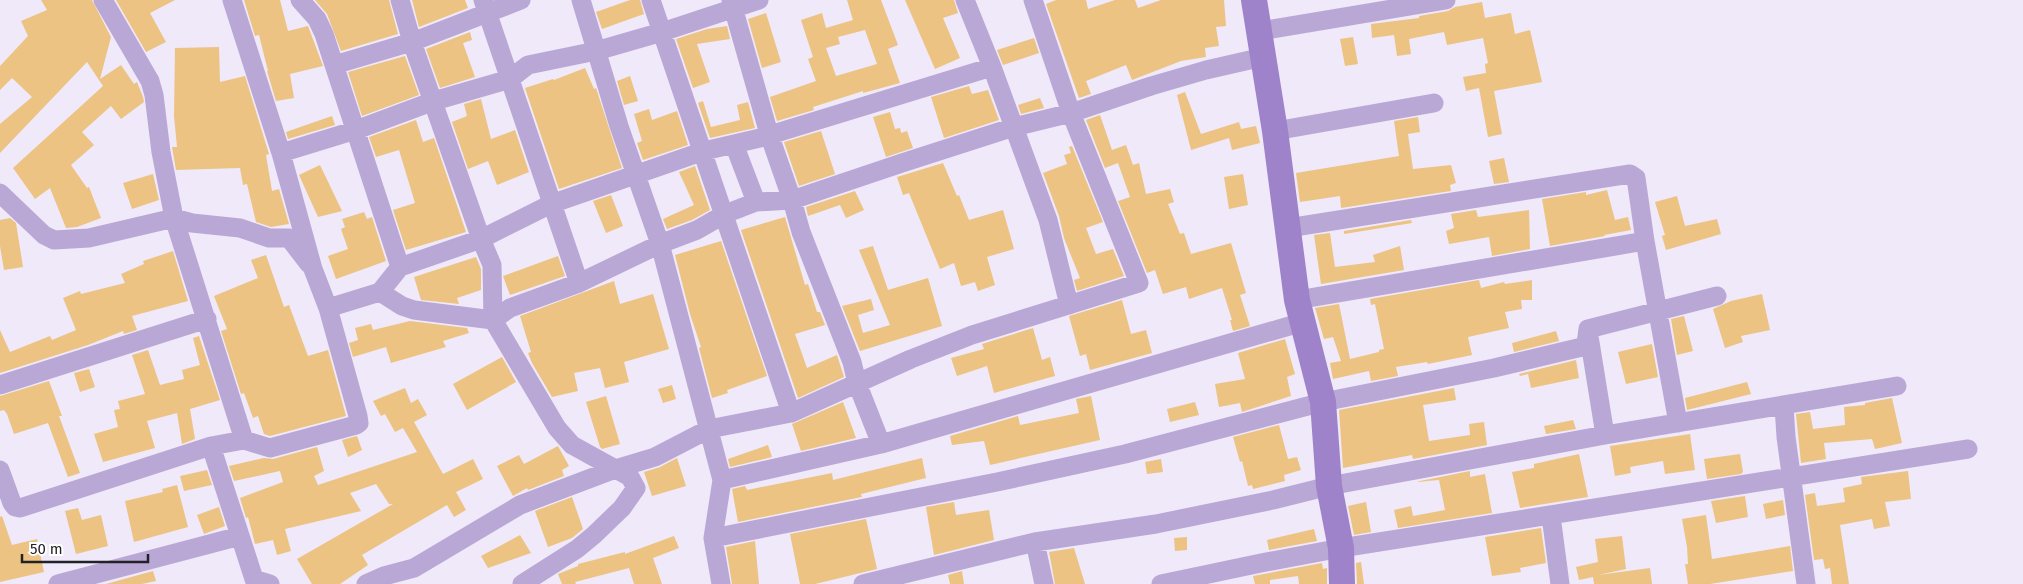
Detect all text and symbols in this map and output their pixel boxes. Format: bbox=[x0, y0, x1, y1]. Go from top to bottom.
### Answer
scale bar bbox=[22, 532, 149, 564]
text: 50 m bbox=[30, 540, 63, 558]

